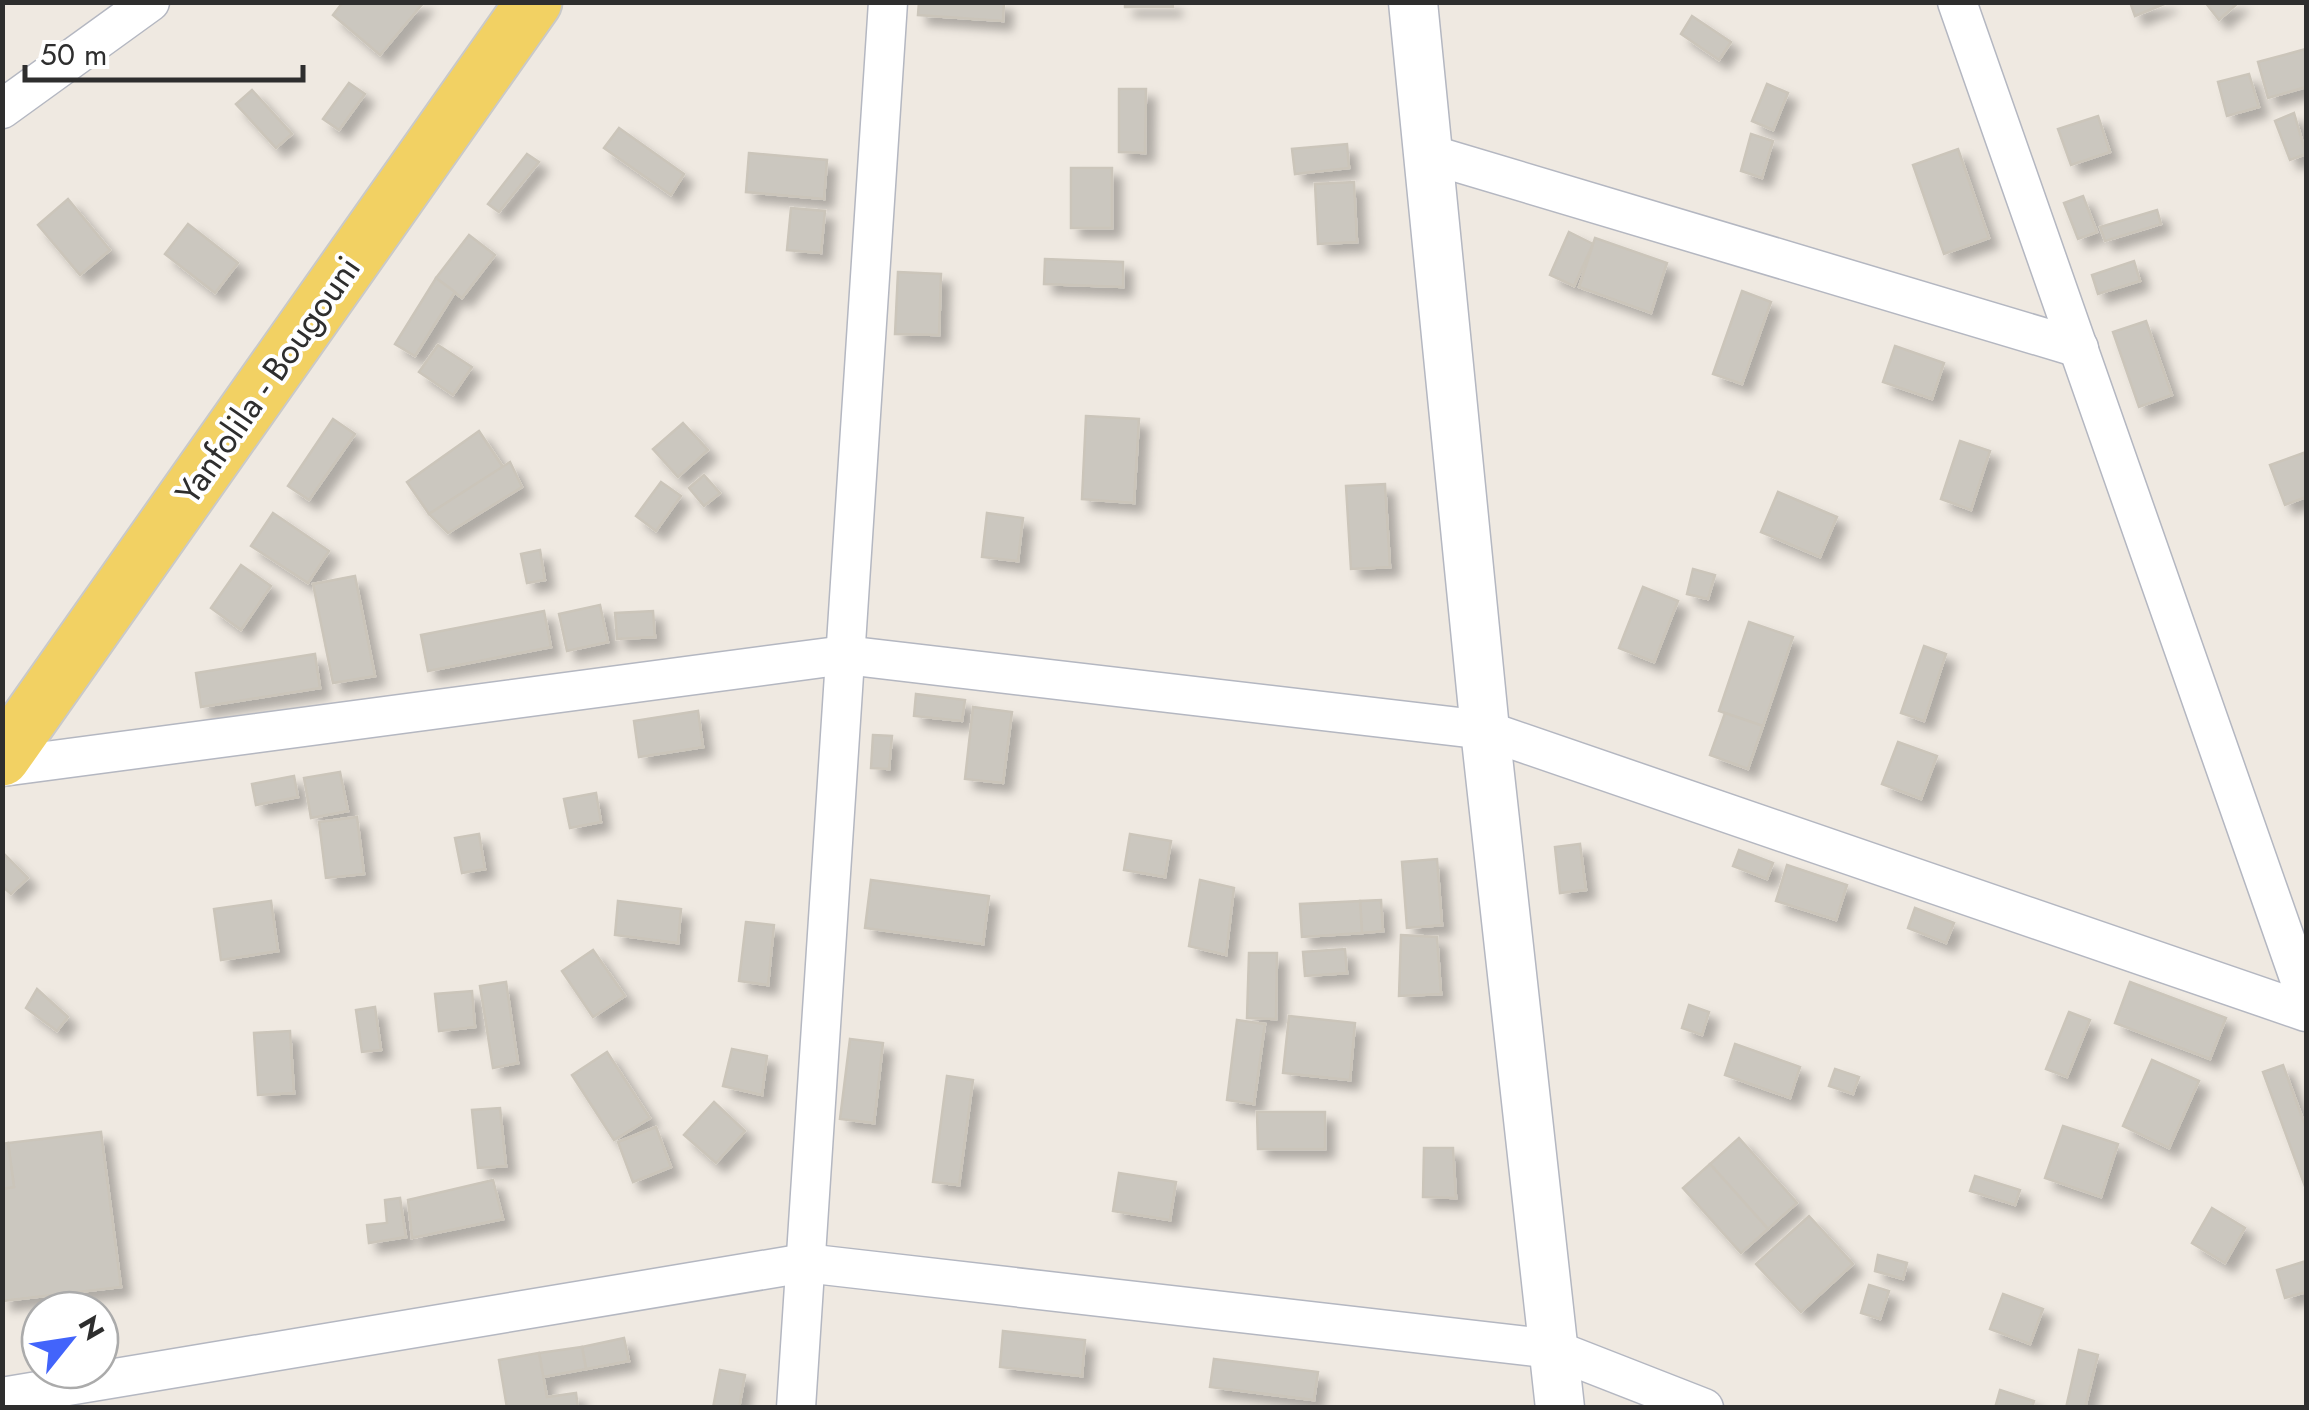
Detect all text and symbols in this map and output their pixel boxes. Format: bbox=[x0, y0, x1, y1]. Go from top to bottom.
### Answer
scale bar bbox=[25, 20, 302, 82]
text: 50 m bbox=[40, 33, 107, 76]
street label: Yanfolila - Bougouni bbox=[164, 246, 372, 514]
north arrow bbox=[20, 1290, 120, 1390]
text: N bbox=[68, 1308, 115, 1348]

